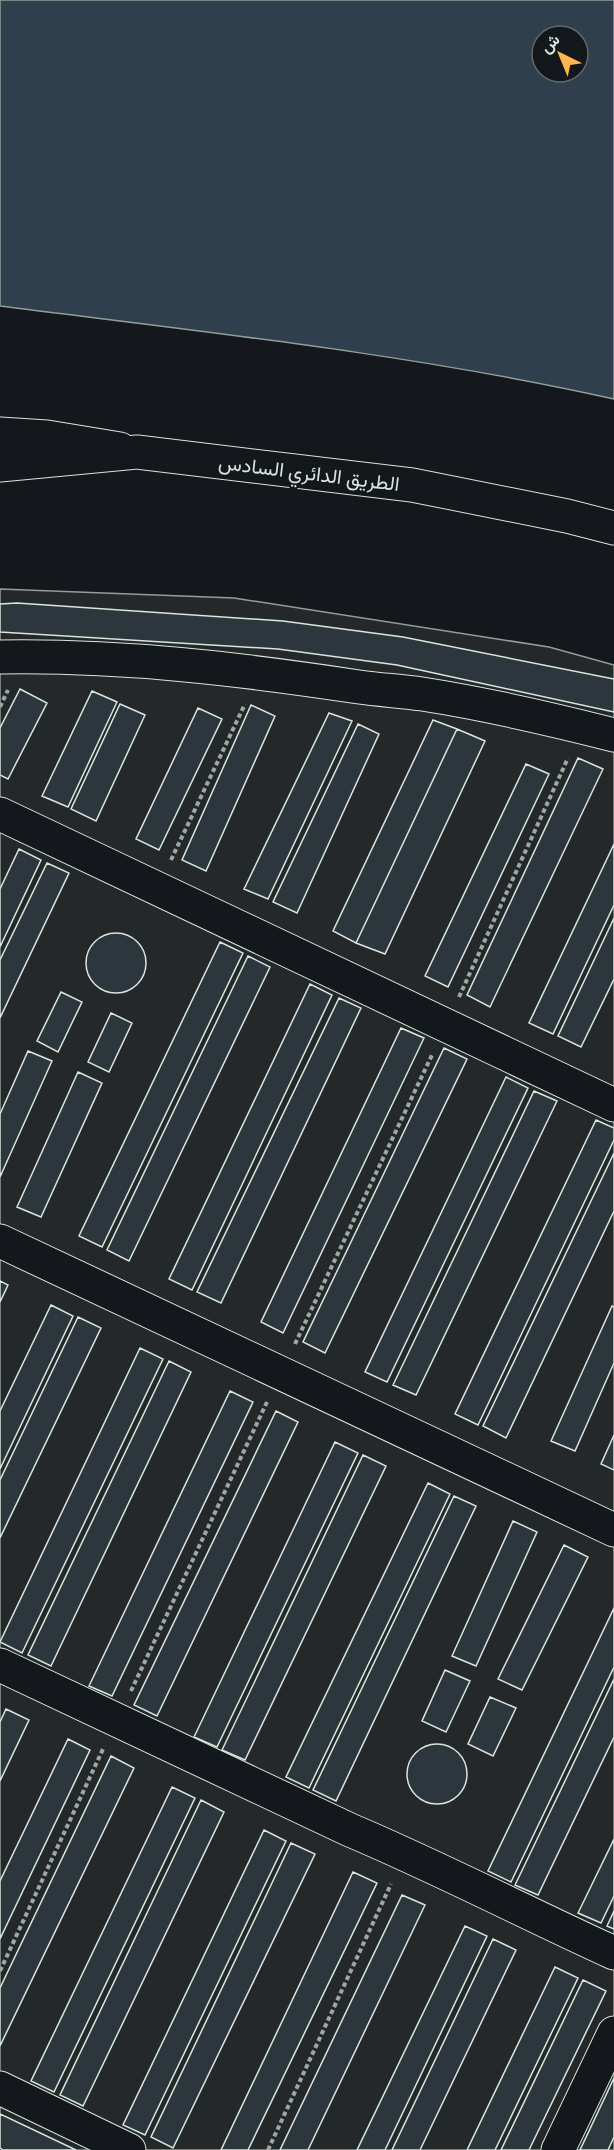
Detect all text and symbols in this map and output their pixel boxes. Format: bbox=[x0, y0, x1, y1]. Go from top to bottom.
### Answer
north arrow bbox=[530, 24, 590, 84]
text: ش bbox=[537, 30, 564, 57]
street label: الطريق الدائري السادس bbox=[217, 451, 401, 501]

